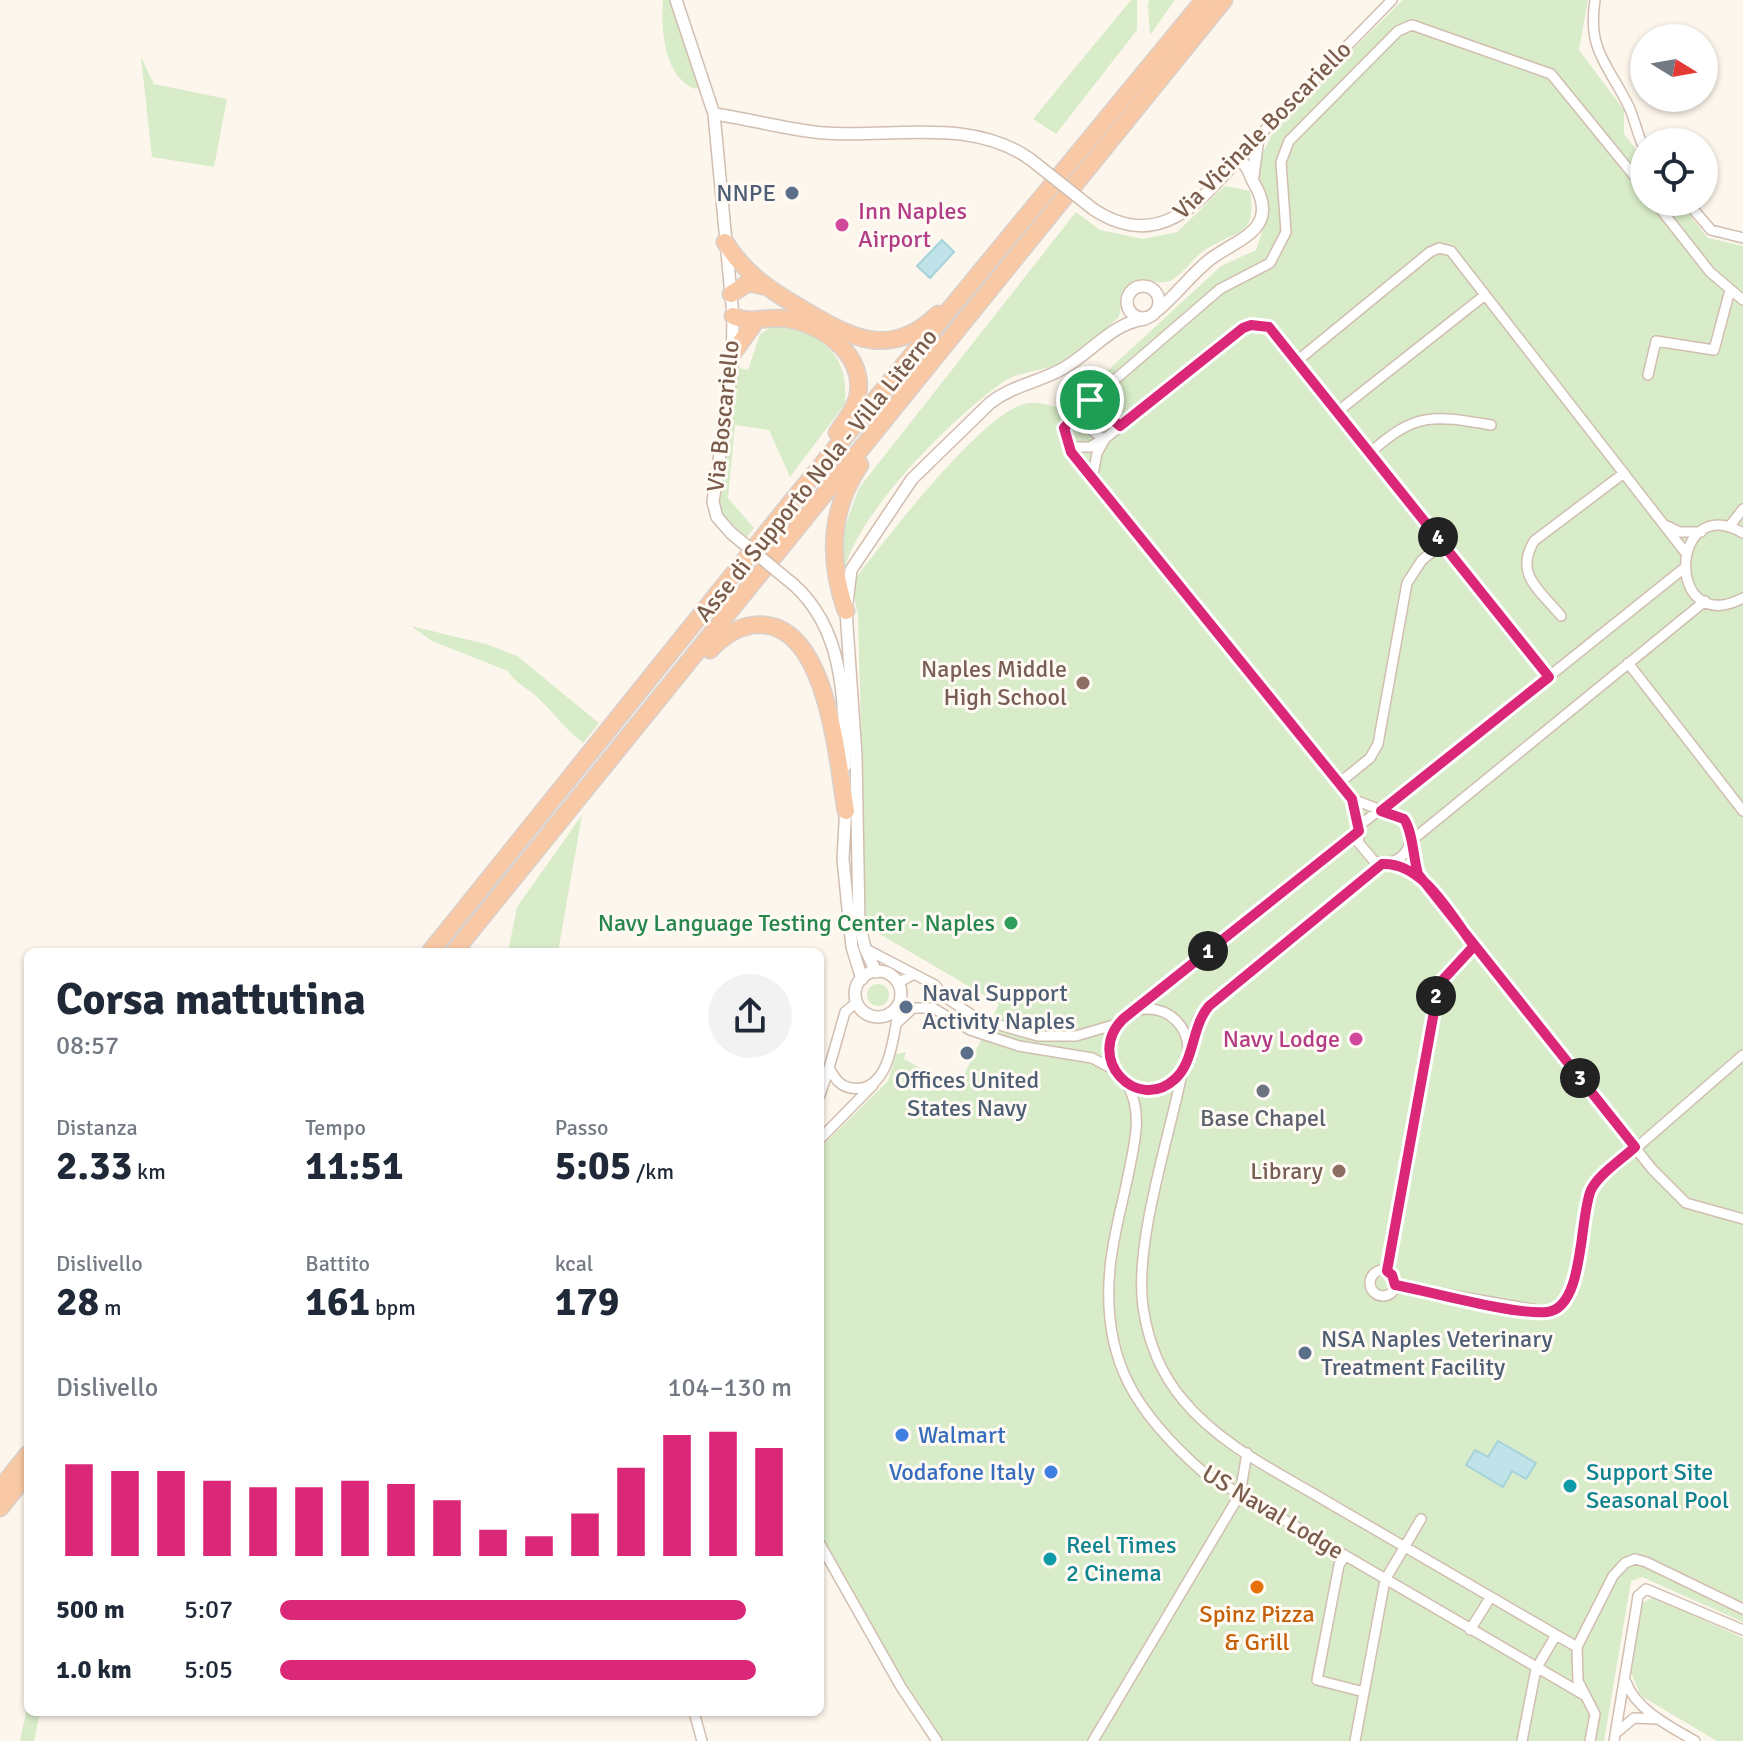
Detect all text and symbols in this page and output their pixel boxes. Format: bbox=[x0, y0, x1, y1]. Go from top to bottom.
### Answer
north arrow bbox=[1630, 24, 1718, 112]
map controls bbox=[1630, 24, 1718, 216]
street label: Via Vicinale Boscariello bbox=[1166, 34, 1358, 226]
button: locate bbox=[1630, 128, 1718, 216]
place label: NNPE bbox=[716, 178, 776, 208]
marker: NNPE bbox=[783, 184, 801, 202]
place label: Inn Naples Airport bbox=[858, 196, 967, 254]
marker: Inn Naples Airport bbox=[833, 216, 851, 234]
street label: Asse di Supporto Nola - Villa Literno bbox=[688, 322, 944, 628]
street label: Via Boscariello bbox=[700, 339, 746, 493]
pin bbox=[1056, 366, 1124, 434]
icon: arrive bbox=[1068, 378, 1112, 422]
pin: 4 bbox=[1418, 517, 1458, 557]
text: 4 bbox=[1432, 523, 1444, 550]
place label: Naples Middle High School bbox=[921, 654, 1067, 712]
marker: Naples Middle High School bbox=[1074, 674, 1092, 692]
place label: Navy Language Testing Center - Naples bbox=[598, 908, 995, 938]
marker: Navy Language Testing Center - Naples bbox=[1002, 914, 1020, 932]
pin: 1 bbox=[1188, 931, 1228, 971]
text: 1 bbox=[1202, 937, 1214, 964]
text: Corsa mattutina bbox=[56, 973, 366, 1027]
button: share bbox=[708, 974, 792, 1058]
pin: 2 bbox=[1416, 976, 1456, 1016]
place label: Naval Support Activity Naples bbox=[922, 978, 1075, 1036]
text: 2 bbox=[1430, 982, 1442, 1009]
marker: Naval Support Activity Naples bbox=[897, 998, 915, 1016]
place label: Navy Lodge bbox=[1223, 1024, 1340, 1054]
text: 08:57 bbox=[56, 1030, 119, 1062]
marker: Navy Lodge bbox=[1347, 1030, 1365, 1048]
marker: Offices United States Navy bbox=[958, 1044, 976, 1062]
pin: 3 bbox=[1560, 1058, 1600, 1098]
text: 3 bbox=[1574, 1064, 1586, 1091]
place label: Offices United States Navy bbox=[895, 1065, 1039, 1123]
marker: Base Chapel bbox=[1254, 1082, 1272, 1100]
place label: Base Chapel bbox=[1200, 1103, 1326, 1133]
text: Distanza bbox=[56, 1114, 138, 1141]
text: Tempo bbox=[305, 1114, 366, 1141]
text: Passo bbox=[555, 1114, 609, 1141]
text: 2.33 bbox=[56, 1141, 132, 1191]
text: 11:51 bbox=[305, 1141, 404, 1191]
text: 5:05 bbox=[555, 1141, 631, 1191]
place label: Library bbox=[1250, 1156, 1323, 1186]
text: km bbox=[132, 1158, 166, 1185]
text: /km bbox=[631, 1158, 674, 1185]
marker: Library bbox=[1330, 1162, 1348, 1180]
text: Dislivello bbox=[56, 1250, 143, 1277]
text: Battito bbox=[305, 1250, 370, 1277]
text: kcal bbox=[555, 1250, 593, 1277]
text: 28 bbox=[56, 1277, 99, 1327]
text: 161 bbox=[305, 1277, 370, 1327]
text: 179 bbox=[555, 1277, 619, 1327]
text: m bbox=[99, 1294, 122, 1321]
text: bpm bbox=[370, 1294, 416, 1321]
place label: NSA Naples Veterinary Treatment Facility bbox=[1321, 1324, 1553, 1382]
marker: NSA Naples Veterinary Treatment Facility bbox=[1296, 1344, 1314, 1362]
text: Dislivello bbox=[56, 1372, 158, 1404]
text: 104–130 m bbox=[668, 1372, 792, 1404]
place label: Walmart bbox=[918, 1420, 1006, 1450]
marker: Walmart bbox=[893, 1426, 911, 1444]
place label: Vodafone Italy bbox=[889, 1457, 1035, 1487]
place label: Support Site Seasonal Pool bbox=[1586, 1457, 1729, 1515]
street label: US Naval Lodge bbox=[1197, 1458, 1349, 1566]
marker: Vodafone Italy bbox=[1042, 1463, 1060, 1481]
marker: Support Site Seasonal Pool bbox=[1561, 1477, 1579, 1495]
place label: Reel Times 2 Cinema bbox=[1066, 1530, 1176, 1588]
marker: Reel Times 2 Cinema bbox=[1041, 1550, 1059, 1568]
marker: Spinz Pizza & Grill bbox=[1248, 1578, 1266, 1596]
text: 500 m bbox=[56, 1594, 125, 1626]
text: 5:07 bbox=[184, 1594, 233, 1626]
place label: Spinz Pizza & Grill bbox=[1199, 1599, 1315, 1657]
text: 1.0 km bbox=[56, 1654, 132, 1686]
text: 5:05 bbox=[184, 1654, 233, 1686]

